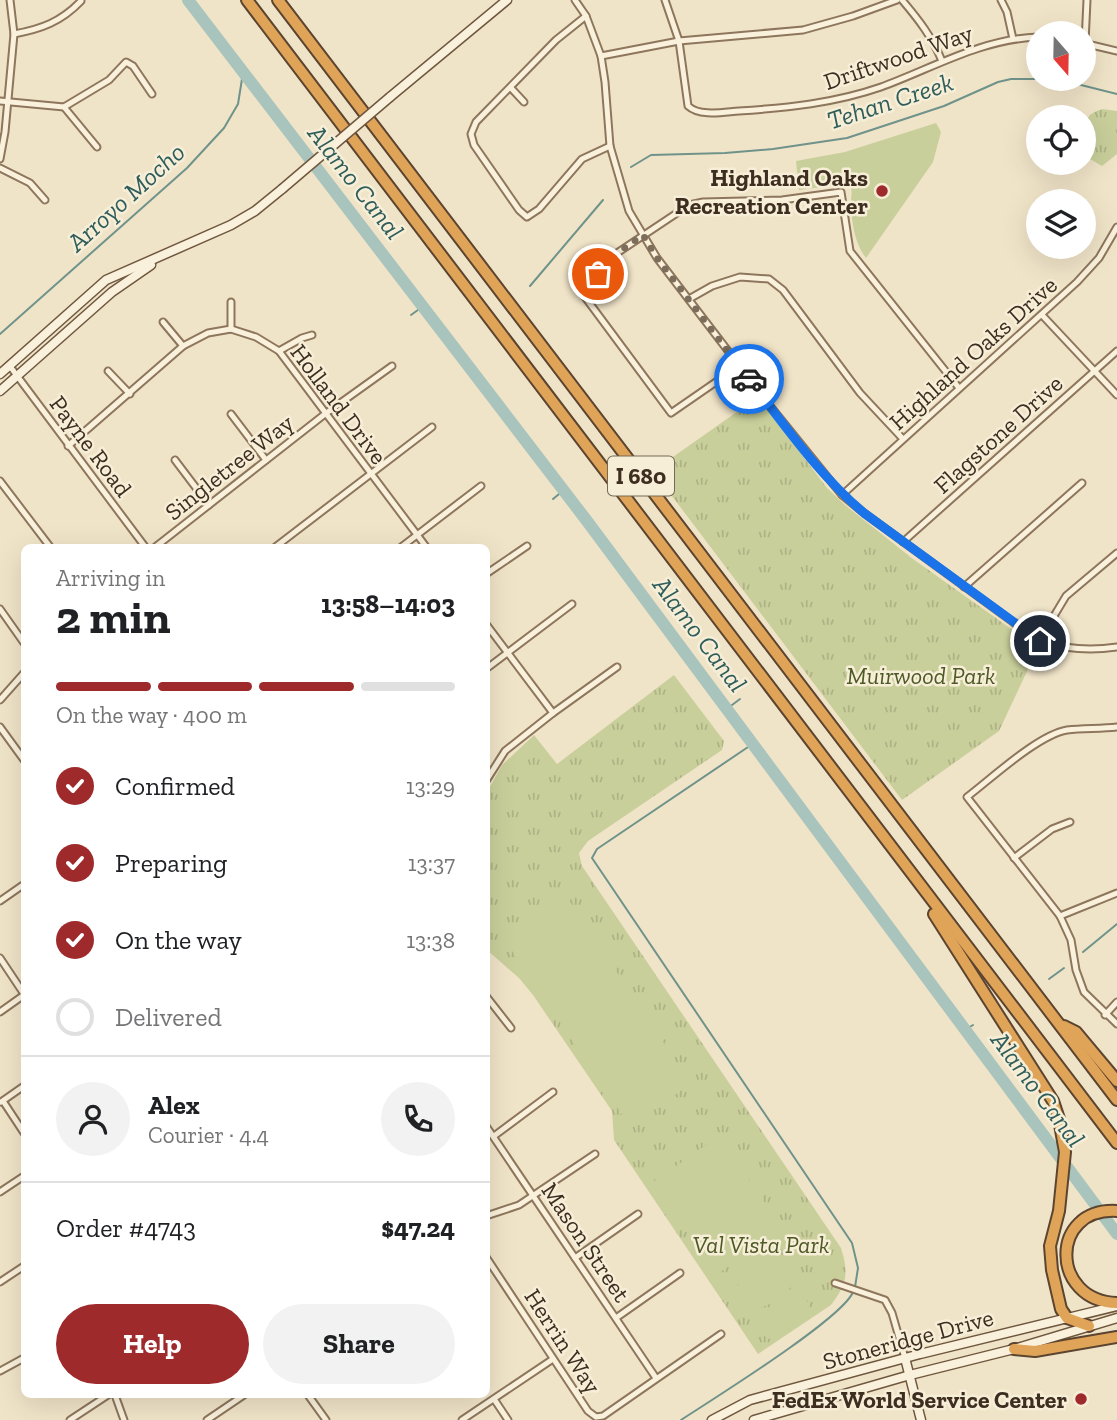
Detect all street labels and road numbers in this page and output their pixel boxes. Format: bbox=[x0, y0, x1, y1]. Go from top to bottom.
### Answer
street label: Driftwood Way bbox=[820, 18, 977, 96]
street label: Highland Oaks Drive bbox=[883, 270, 1063, 436]
street label: Holland Drive bbox=[284, 338, 394, 470]
street label: Flagstone Drive bbox=[928, 369, 1068, 499]
street label: Payne Road bbox=[44, 390, 138, 502]
street label: Singletree Way bbox=[159, 407, 300, 526]
road number: I 680 bbox=[608, 456, 674, 496]
street label: Mason Street bbox=[535, 1177, 637, 1307]
street label: Herrin Way bbox=[518, 1283, 608, 1399]
street label: Stoneridge Drive bbox=[820, 1302, 996, 1376]

